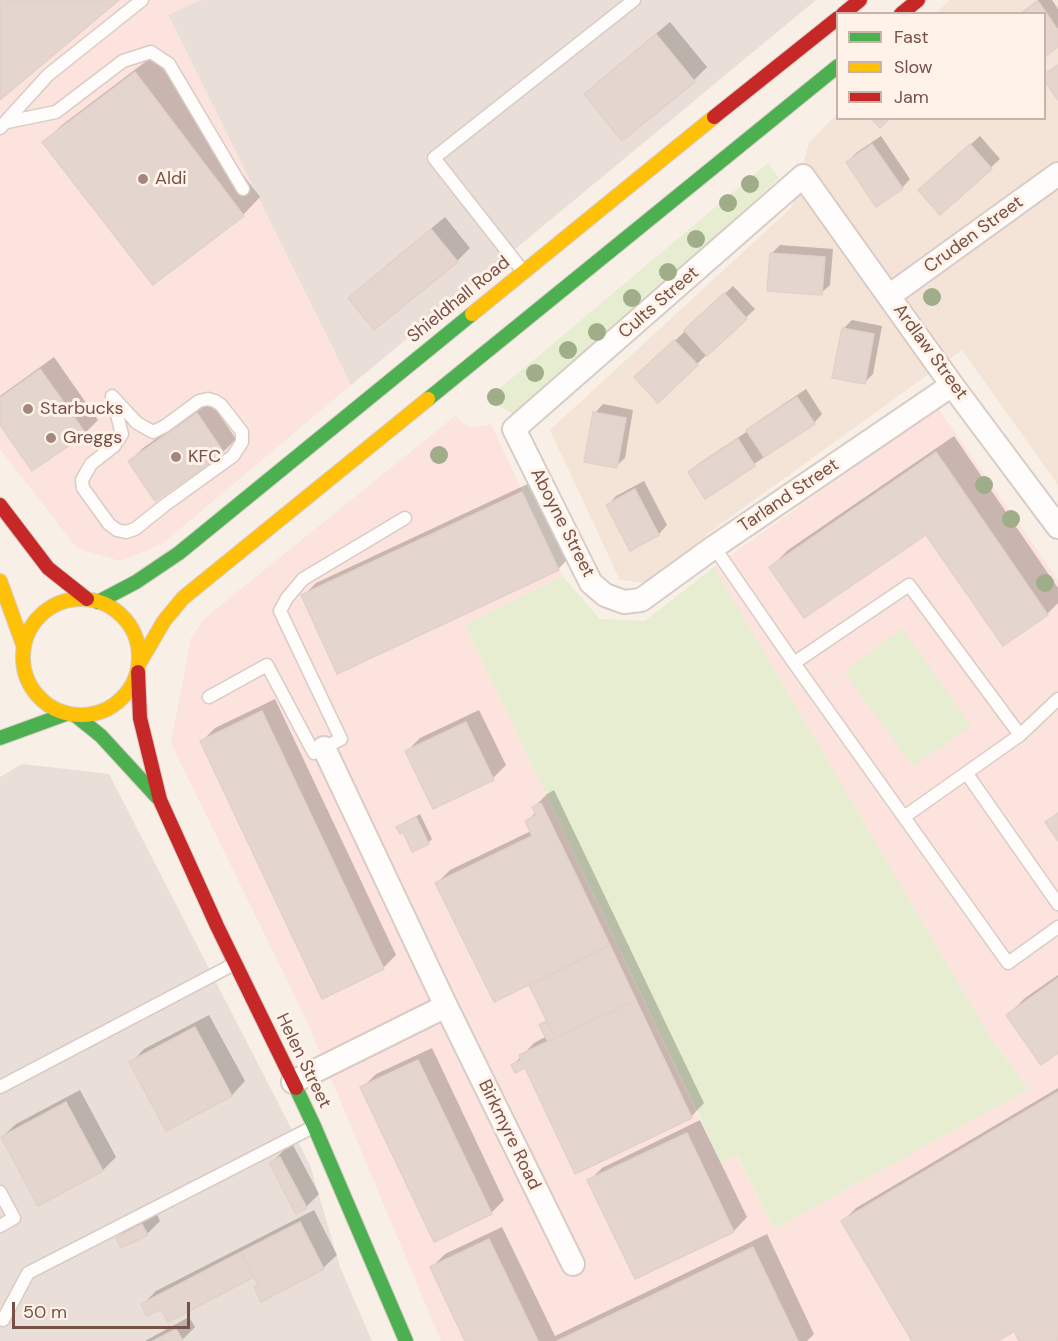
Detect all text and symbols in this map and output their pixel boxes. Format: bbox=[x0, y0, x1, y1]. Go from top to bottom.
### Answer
legend bbox=[836, 12, 1046, 120]
text: Fast bbox=[894, 25, 929, 49]
text: Slow bbox=[894, 55, 933, 79]
text: Jam bbox=[894, 85, 929, 109]
place label: Aldi bbox=[155, 168, 187, 190]
marker: Aldi bbox=[136, 172, 150, 186]
street label: Cruden Street bbox=[920, 192, 1028, 278]
street label: Shieldhall Road bbox=[403, 252, 515, 348]
street label: Cults Street bbox=[615, 262, 703, 344]
street label: Ardlaw Street bbox=[888, 300, 972, 404]
place label: Starbucks bbox=[40, 398, 123, 420]
marker: Starbucks bbox=[21, 402, 35, 416]
place label: Greggs bbox=[63, 427, 122, 449]
marker: Greggs bbox=[44, 431, 58, 445]
place label: KFC bbox=[188, 446, 221, 468]
marker: KFC bbox=[169, 450, 183, 464]
street label: Tarland Street bbox=[735, 454, 843, 538]
street label: Aboyne Street bbox=[525, 465, 599, 581]
street label: Helen Street bbox=[271, 1010, 335, 1112]
street label: Birkmyre Road bbox=[473, 1076, 545, 1194]
scale bar bbox=[15, 1290, 194, 1328]
text: 50 m bbox=[23, 1300, 67, 1324]

